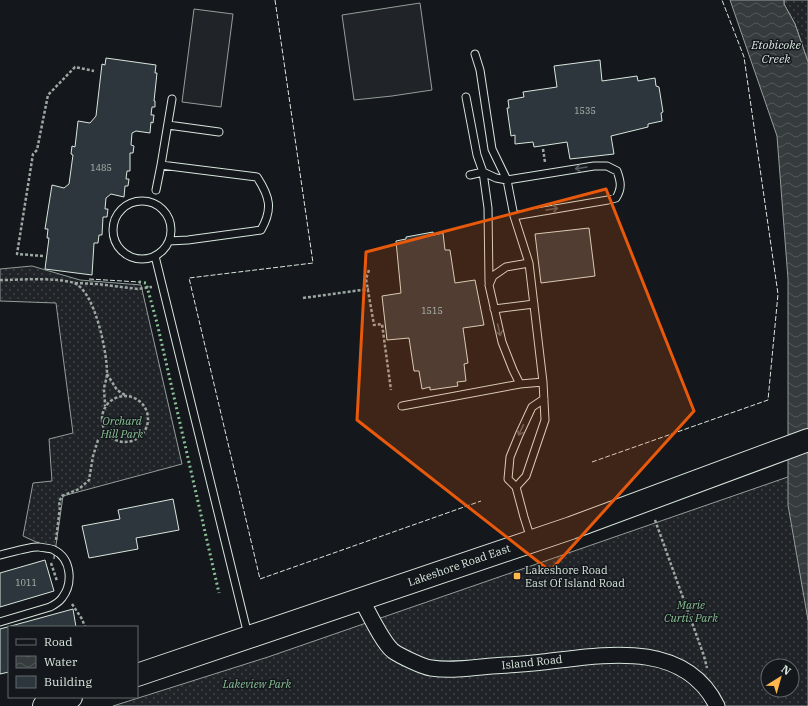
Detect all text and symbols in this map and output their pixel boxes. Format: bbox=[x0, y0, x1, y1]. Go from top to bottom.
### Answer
water label: Etobicoke Creek bbox=[750, 37, 802, 66]
house number: 1535 bbox=[574, 105, 596, 116]
house number: 1485 bbox=[90, 162, 112, 173]
one-way arrow bbox=[575, 165, 588, 173]
one-way arrow bbox=[546, 205, 559, 213]
house number: 1515 bbox=[421, 305, 443, 316]
one-way arrow bbox=[495, 323, 503, 336]
park label: Orchard Hill Park bbox=[100, 414, 144, 441]
one-way arrow bbox=[517, 423, 524, 435]
street label: Lakeshore Road East bbox=[406, 541, 512, 589]
place label: Lakeshore Road East Of Island Road bbox=[525, 563, 625, 590]
marker: Lakeshore Road East Of Island Road bbox=[512, 571, 522, 581]
house number: 1011 bbox=[15, 577, 37, 588]
park label: Marie Curtis Park bbox=[664, 598, 718, 625]
legend bbox=[8, 626, 138, 698]
text: Road bbox=[44, 634, 73, 649]
street label: Island Road bbox=[501, 652, 563, 672]
text: Water bbox=[44, 654, 78, 669]
north arrow bbox=[760, 658, 800, 698]
text: N bbox=[778, 662, 794, 678]
text: Building bbox=[44, 674, 92, 689]
park label: Lakeview Park bbox=[222, 677, 292, 691]

